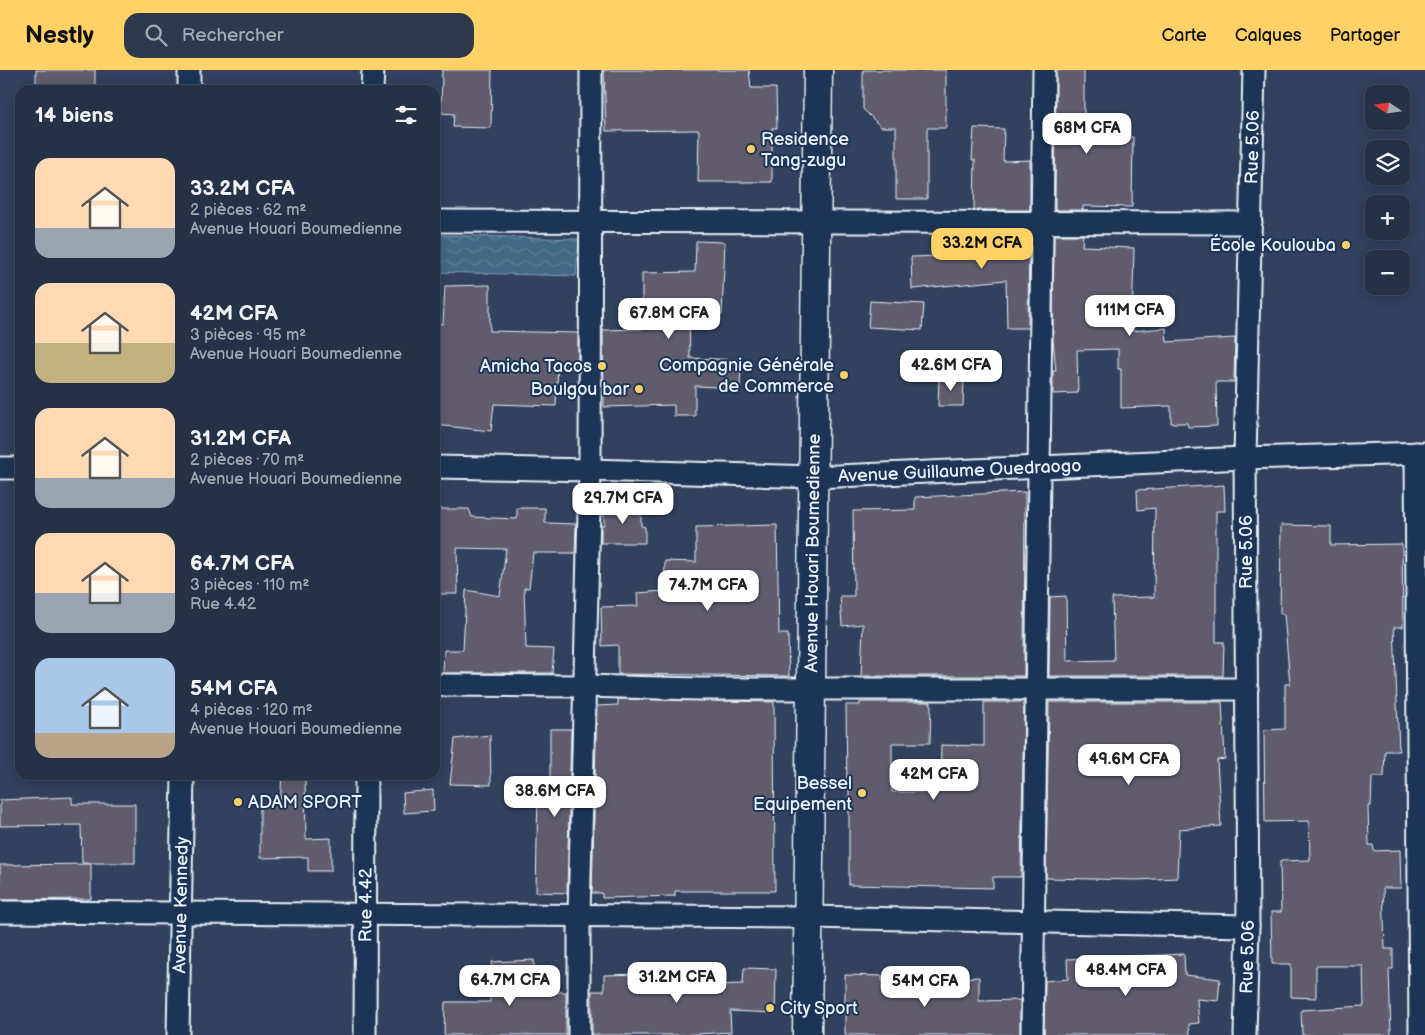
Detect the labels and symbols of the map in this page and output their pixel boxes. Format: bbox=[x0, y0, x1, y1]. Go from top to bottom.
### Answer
north arrow bbox=[1365, 85, 1410, 130]
street label: Rue 5.06 bbox=[1241, 110, 1264, 184]
pin: 68M CFA bbox=[1041, 112, 1133, 155]
place label: Residence Tang-zugu bbox=[761, 129, 849, 171]
marker: Residence Tang-zugu bbox=[745, 143, 757, 155]
pin: 33.2M CFA bbox=[925, 228, 1039, 270]
place label: École Koulouba bbox=[1210, 233, 1336, 256]
marker: École Koulouba bbox=[1340, 239, 1352, 251]
pin: 111M CFA bbox=[1078, 294, 1182, 337]
pin: 67.8M CFA bbox=[612, 298, 726, 340]
pin: 42.6M CFA bbox=[894, 350, 1008, 392]
place label: Compagnie Générale de Commerce bbox=[659, 355, 834, 397]
place label: Amicha Tacos bbox=[480, 356, 592, 377]
marker: Amicha Tacos bbox=[596, 360, 608, 372]
marker: Compagnie Générale de Commerce bbox=[838, 369, 850, 381]
place label: Boulgou bar bbox=[531, 379, 629, 400]
marker: Boulgou bar bbox=[633, 383, 645, 395]
street label: Avenue Houari Boumedienne bbox=[801, 433, 825, 672]
street label: Avenue Guillaume Ouedraogo bbox=[838, 455, 1082, 487]
pin: 29.7M CFA bbox=[566, 482, 680, 525]
street label: Rue 5.06 bbox=[1236, 515, 1257, 589]
pin: 74.7M CFA bbox=[651, 570, 765, 612]
pin: 49.6M CFA bbox=[1072, 744, 1186, 786]
pin: 42M CFA bbox=[888, 758, 980, 801]
place label: Bessel Equipement bbox=[753, 773, 852, 815]
pin: 38.6M CFA bbox=[498, 776, 612, 818]
marker: Bessel Equipement bbox=[856, 787, 868, 799]
place label: ADAM SPORT bbox=[248, 792, 362, 813]
marker: ADAM SPORT bbox=[232, 796, 244, 808]
street label: Avenue Kennedy bbox=[169, 836, 193, 974]
street label: Rue 4.42 bbox=[355, 867, 377, 942]
street label: Rue 5.06 bbox=[1236, 920, 1259, 994]
pin: 48.4M CFA bbox=[1069, 954, 1183, 997]
pin: 31.2M CFA bbox=[620, 962, 734, 1004]
pin: 64.7M CFA bbox=[453, 964, 567, 1007]
pin: 54M CFA bbox=[879, 966, 971, 1008]
place label: City Sport bbox=[780, 998, 858, 1019]
marker: City Sport bbox=[764, 1002, 776, 1014]

